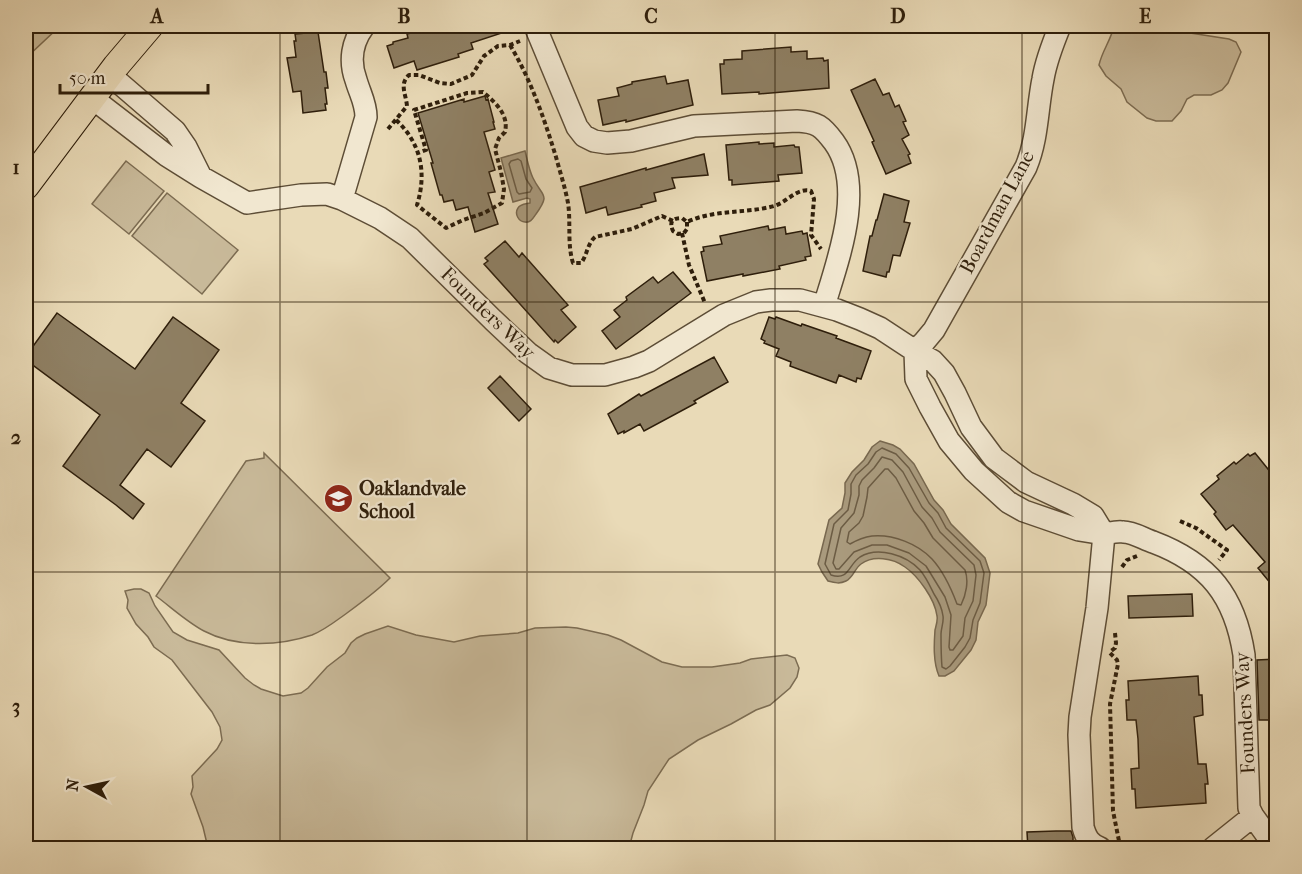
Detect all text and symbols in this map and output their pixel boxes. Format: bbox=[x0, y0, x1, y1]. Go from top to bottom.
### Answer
text: A bbox=[149, 5, 165, 28]
text: B bbox=[397, 5, 411, 28]
text: C bbox=[644, 5, 658, 28]
text: D bbox=[890, 5, 906, 28]
text: E bbox=[1139, 5, 1151, 28]
scale bar bbox=[60, 57, 208, 95]
text: 50 m bbox=[69, 68, 106, 89]
street label: Boardman Lane bbox=[955, 146, 1039, 277]
text: 1 bbox=[12, 156, 20, 179]
street label: Founders Way bbox=[436, 262, 541, 365]
text: 2 bbox=[11, 426, 21, 449]
place label: Oaklandvale School bbox=[359, 477, 466, 523]
school or university icon: Oaklandvale School bbox=[322, 483, 354, 515]
street label: Founders Way bbox=[1230, 650, 1260, 775]
text: 3 bbox=[12, 695, 20, 718]
north arrow bbox=[57, 757, 117, 817]
text: N bbox=[62, 777, 83, 792]

